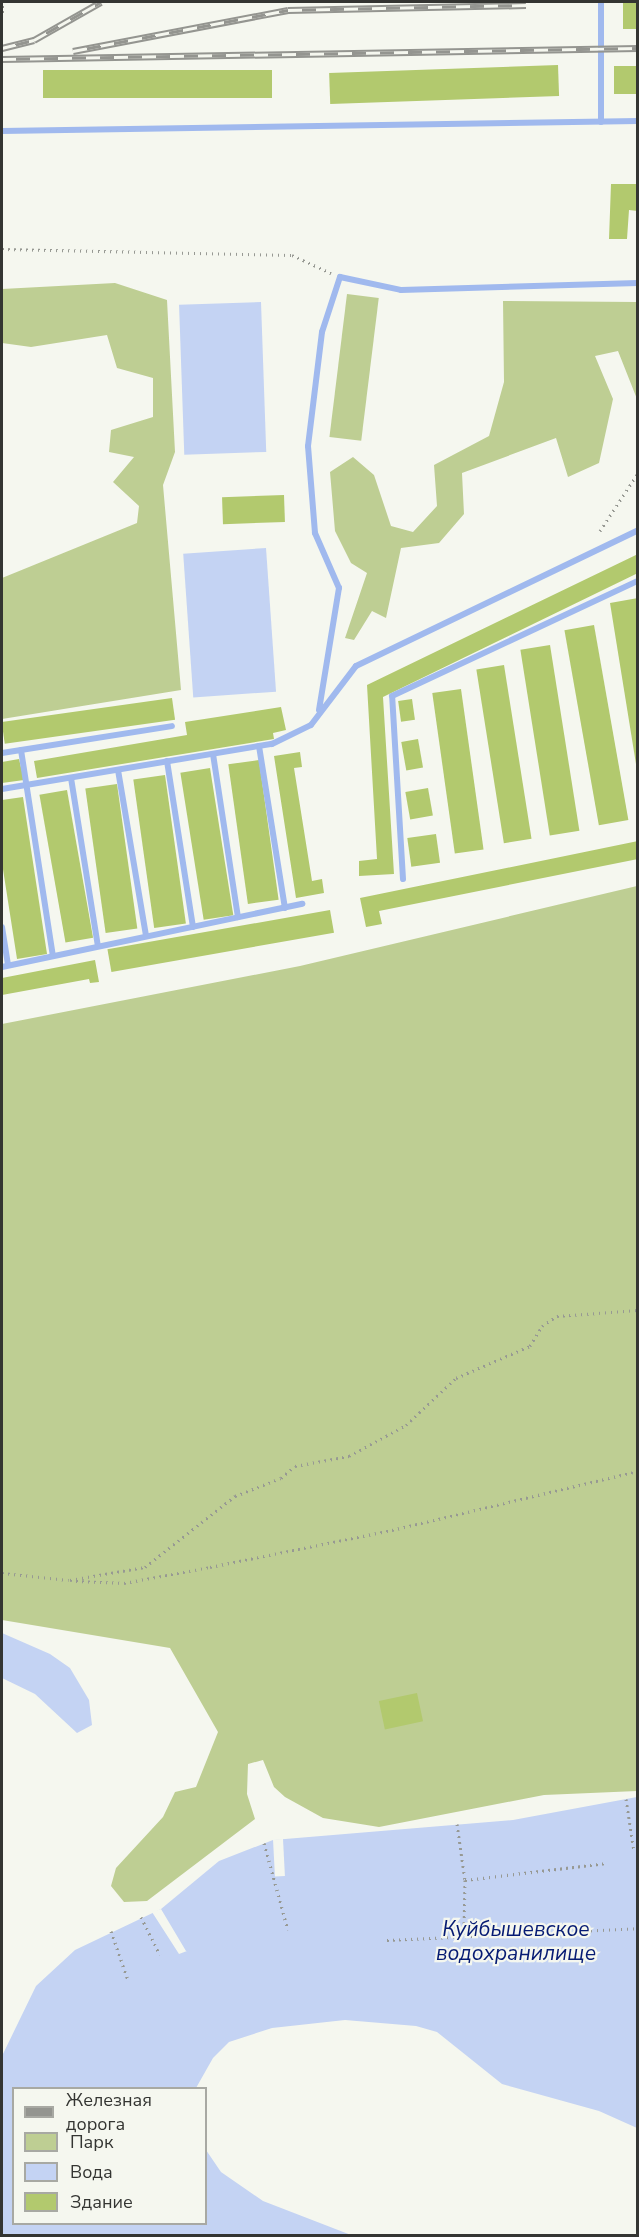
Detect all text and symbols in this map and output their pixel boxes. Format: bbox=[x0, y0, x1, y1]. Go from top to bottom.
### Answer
water label: Куйбышевское водохранилище bbox=[436, 1916, 596, 1966]
legend bbox=[12, 2087, 207, 2225]
text: Железная дорога bbox=[66, 2088, 152, 2136]
text: Парк bbox=[70, 2130, 113, 2154]
text: Вода bbox=[70, 2160, 113, 2184]
text: Здание bbox=[70, 2190, 133, 2214]

